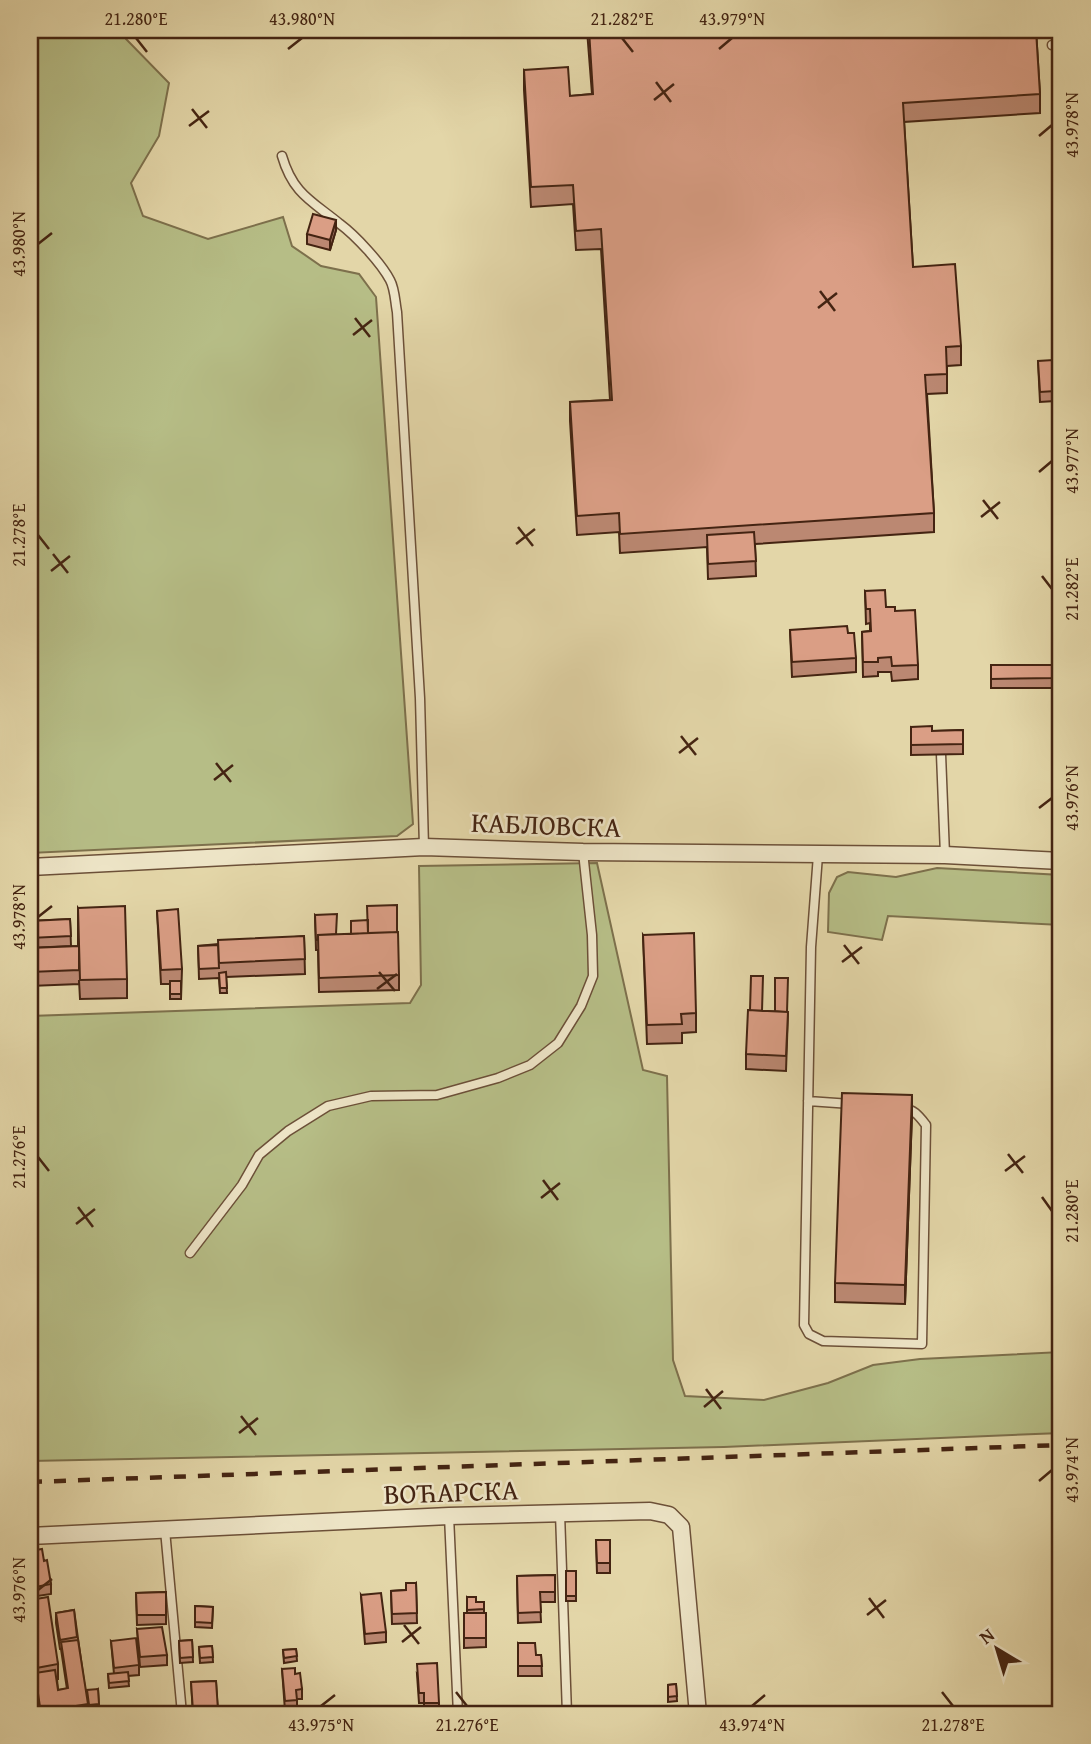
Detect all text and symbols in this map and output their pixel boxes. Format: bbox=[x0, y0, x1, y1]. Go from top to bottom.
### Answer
text: 21.280°E bbox=[104, 5, 168, 32]
text: 43.980°N bbox=[269, 5, 335, 32]
text: 21.282°E bbox=[590, 5, 654, 32]
text: 43.979°N bbox=[699, 5, 765, 32]
text: 43.978°N bbox=[1058, 92, 1085, 158]
text: 43.980°N bbox=[5, 211, 32, 277]
text: 43.977°N bbox=[1058, 428, 1085, 494]
text: 21.278°E bbox=[5, 503, 32, 567]
text: 21.282°E bbox=[1058, 557, 1085, 621]
text: 43.976°N bbox=[1058, 765, 1085, 831]
street label: КАБЛОВСКА bbox=[470, 801, 622, 847]
text: 43.978°N bbox=[5, 884, 32, 950]
text: 21.276°E bbox=[5, 1125, 32, 1189]
text: 21.280°E bbox=[1058, 1179, 1085, 1243]
text: 43.974°N bbox=[1058, 1437, 1085, 1503]
street label: ВОЋАРСКА bbox=[383, 1468, 519, 1514]
text: 43.976°N bbox=[5, 1557, 32, 1623]
north arrow bbox=[962, 1614, 1032, 1684]
text: N bbox=[973, 1620, 1000, 1651]
text: 43.975°N bbox=[288, 1711, 354, 1738]
text: 21.276°E bbox=[435, 1711, 499, 1738]
text: 43.974°N bbox=[719, 1711, 785, 1738]
text: 21.278°E bbox=[921, 1711, 985, 1738]

